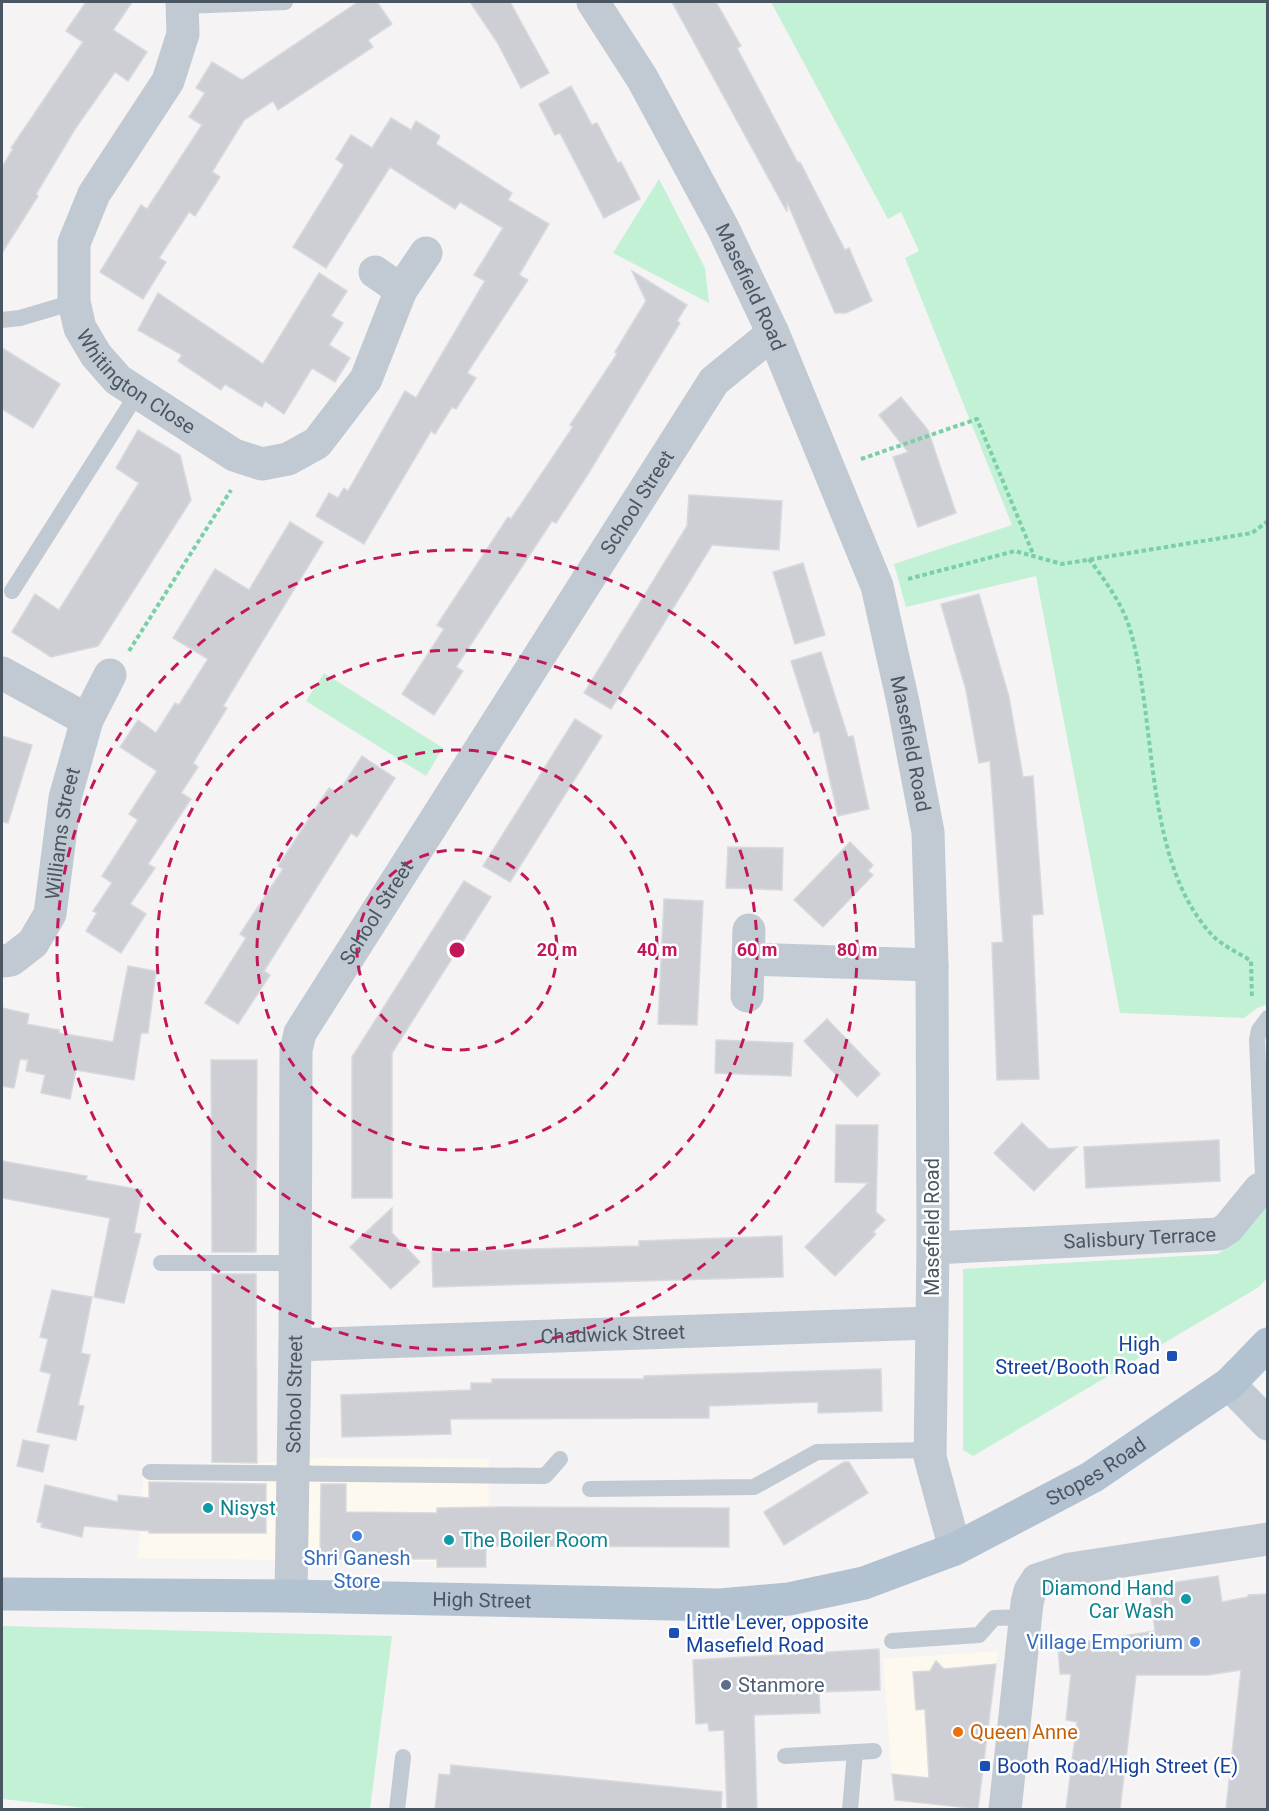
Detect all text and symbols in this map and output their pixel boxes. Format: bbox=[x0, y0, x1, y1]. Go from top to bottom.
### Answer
street label: Masefield Road bbox=[710, 219, 791, 354]
street label: Whitington Close bbox=[71, 325, 200, 439]
street label: School Street bbox=[595, 446, 679, 559]
street label: Masefield Road bbox=[885, 673, 936, 814]
street label: Williams Street bbox=[40, 764, 85, 901]
street label: School Street bbox=[334, 856, 418, 969]
text: 20 m bbox=[537, 939, 577, 960]
text: 40 m bbox=[637, 939, 677, 960]
text: 60 m bbox=[737, 939, 777, 960]
text: 80 m bbox=[837, 939, 877, 960]
centre of rings bbox=[447, 940, 467, 960]
street label: Masefield Road bbox=[920, 1158, 944, 1296]
street label: Salisbury Terrace bbox=[1063, 1222, 1217, 1254]
street label: Chadwick Street bbox=[540, 1320, 685, 1348]
place label: High Street/Booth Road bbox=[995, 1332, 1160, 1379]
street label: School Street bbox=[281, 1335, 307, 1454]
marker: High Street/Booth Road bbox=[1165, 1349, 1179, 1363]
street label: Stopes Road bbox=[1042, 1432, 1150, 1511]
place label: Nisyst bbox=[220, 1496, 276, 1520]
marker: Nisyst bbox=[201, 1501, 215, 1515]
place label: The Boiler Room bbox=[461, 1528, 608, 1552]
marker: Shri Ganesh Store bbox=[350, 1529, 364, 1543]
marker: The Boiler Room bbox=[442, 1533, 456, 1547]
place label: Shri Ganesh Store bbox=[304, 1546, 410, 1593]
place label: Diamond Hand Car Wash bbox=[1041, 1576, 1174, 1623]
street label: High Street bbox=[432, 1587, 532, 1613]
marker: Diamond Hand Car Wash bbox=[1179, 1592, 1193, 1606]
place label: Little Lever, opposite Masefield Road bbox=[686, 1610, 869, 1657]
marker: Little Lever, opposite Masefield Road bbox=[667, 1626, 681, 1640]
place label: Village Emporium bbox=[1026, 1630, 1183, 1654]
marker: Village Emporium bbox=[1188, 1635, 1202, 1649]
place label: Stanmore bbox=[738, 1673, 824, 1697]
marker: Stanmore bbox=[719, 1678, 733, 1692]
place label: Queen Anne bbox=[970, 1720, 1078, 1744]
marker: Queen Anne bbox=[951, 1725, 965, 1739]
place label: Booth Road/High Street (E) bbox=[997, 1754, 1238, 1778]
marker: Booth Road/High Street (E) bbox=[978, 1759, 992, 1773]

